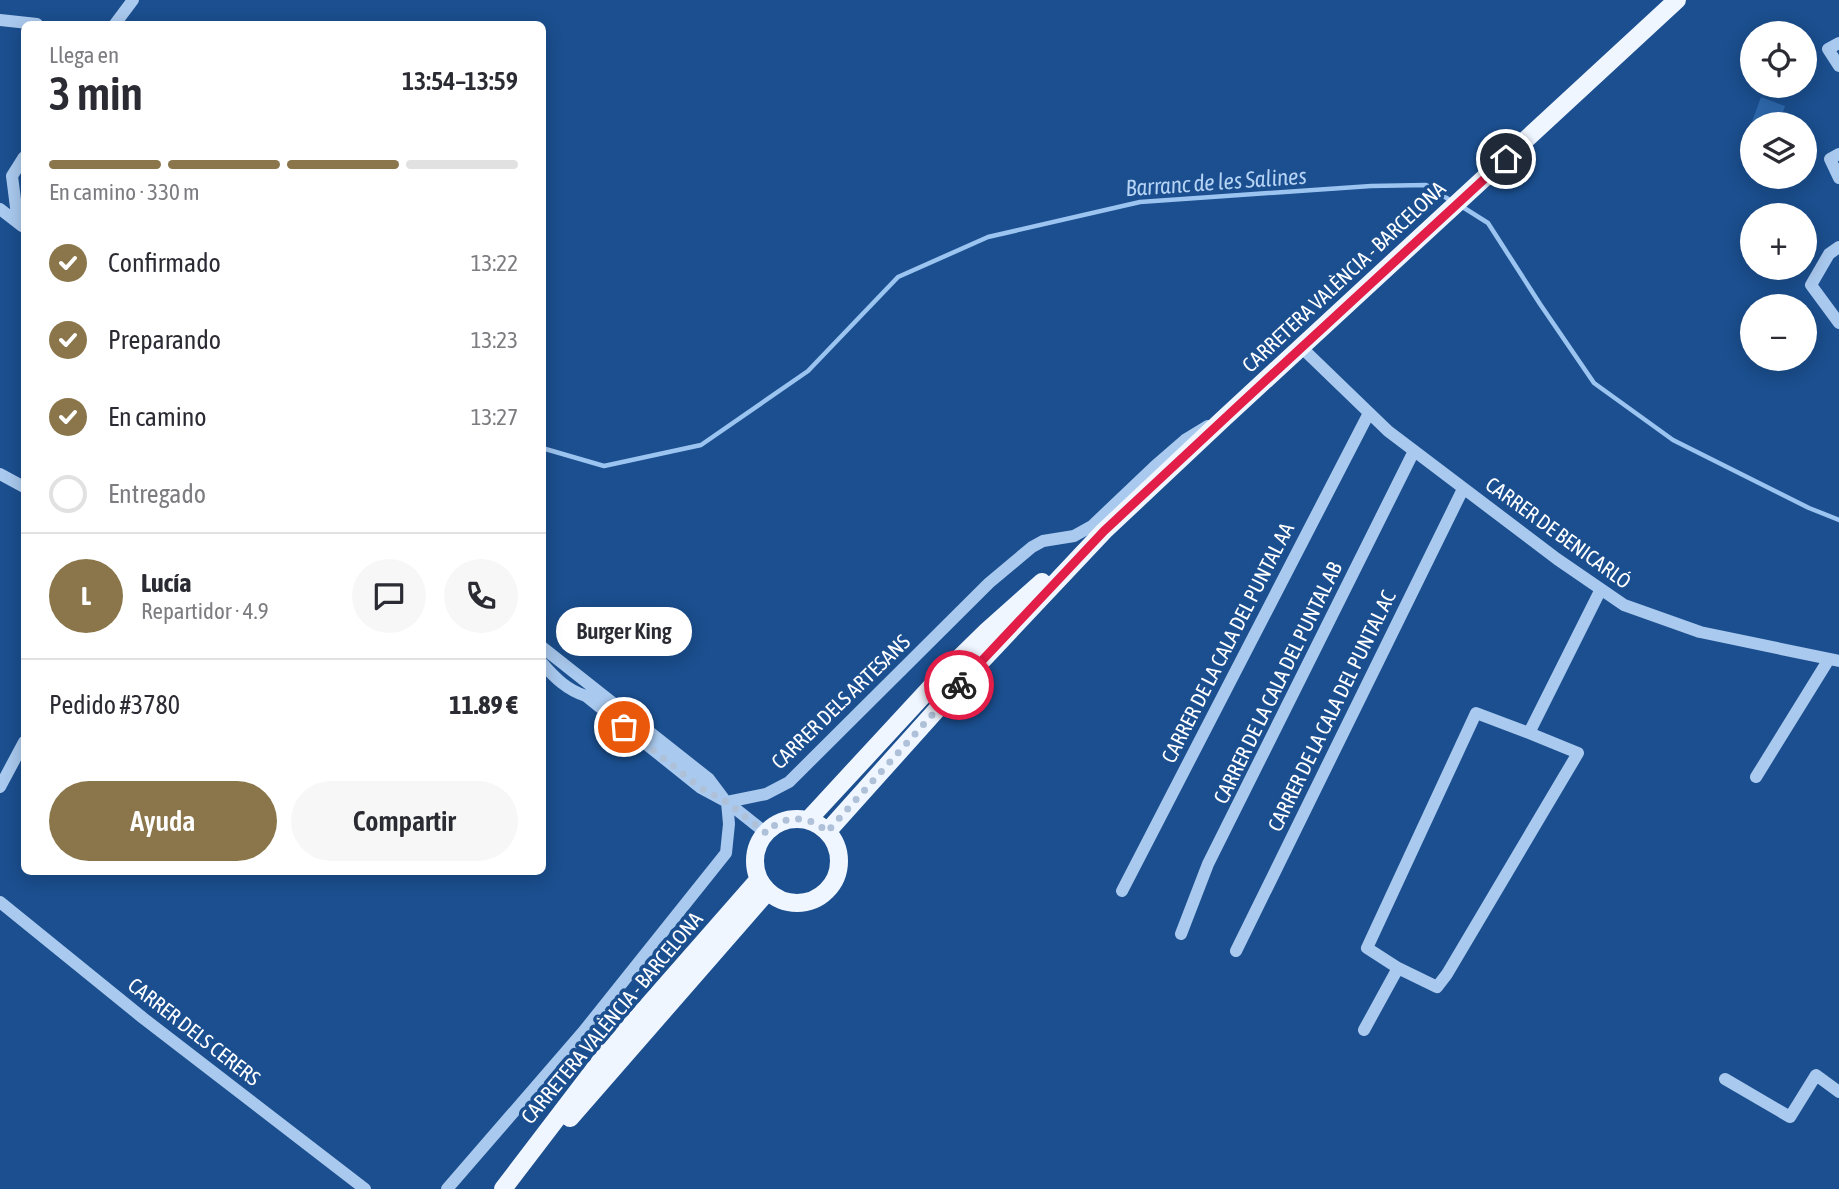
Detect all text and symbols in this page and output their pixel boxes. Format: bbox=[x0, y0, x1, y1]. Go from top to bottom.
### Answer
map controls bbox=[1740, 21, 1817, 371]
button: locate bbox=[1740, 21, 1817, 98]
text: Llega en bbox=[49, 42, 119, 68]
text: 13:54–13:59 bbox=[402, 66, 518, 96]
text: 3 min bbox=[49, 67, 143, 120]
button: layers bbox=[1740, 112, 1817, 189]
pin bbox=[1476, 129, 1536, 189]
icon: home bbox=[1487, 140, 1525, 178]
water label: Barranc de les Salines bbox=[1125, 163, 1307, 201]
street label: CARRETERA VALÈNCIA - BARCELONA bbox=[1237, 175, 1450, 377]
text: En camino · 330 m bbox=[49, 179, 200, 205]
button: + bbox=[1740, 203, 1817, 280]
icon: check bbox=[49, 244, 87, 282]
text: Confirmado bbox=[108, 248, 221, 278]
text: 13:22 bbox=[471, 250, 518, 276]
button: − bbox=[1740, 294, 1817, 371]
icon: check bbox=[49, 321, 87, 359]
text: Preparando bbox=[108, 325, 221, 355]
text: 13:23 bbox=[471, 327, 518, 353]
icon: check bbox=[49, 398, 87, 436]
text: En camino bbox=[108, 402, 207, 432]
text: 13:27 bbox=[471, 404, 518, 430]
street label: CARRER DE BENICARLÓ bbox=[1481, 471, 1636, 593]
text: Entregado bbox=[108, 479, 206, 509]
street label: CARRER DE LA CALA DEL PUNTAL AA bbox=[1156, 518, 1299, 767]
street label: CARRER DE LA CALA DEL PUNTAL AB bbox=[1208, 558, 1346, 807]
button: chat bbox=[352, 559, 426, 633]
button: phone bbox=[444, 559, 518, 633]
text: Lucía bbox=[141, 568, 191, 598]
text: L bbox=[81, 581, 91, 611]
street label: CARRER DE LA CALA DEL PUNTAL AC bbox=[1262, 586, 1400, 835]
text: Repartidor · 4.9 bbox=[141, 598, 268, 624]
callout: Burger King bbox=[556, 608, 692, 657]
text: Burger King bbox=[576, 618, 672, 644]
street label: CARRER DELS ARTESANS bbox=[766, 629, 915, 773]
courier bbox=[924, 650, 994, 720]
icon: bike bbox=[940, 666, 978, 704]
text: Pedido #3780 bbox=[49, 690, 180, 720]
text: 11.89 € bbox=[449, 690, 518, 720]
pin bbox=[594, 697, 654, 757]
icon: bag bbox=[605, 708, 643, 746]
button: Ayuda bbox=[49, 781, 277, 861]
button: Compartir bbox=[291, 781, 518, 861]
street label: CARRETERA VALÈNCIA - BARCELONA bbox=[516, 906, 707, 1128]
street label: CARRER DELS CERERS bbox=[124, 972, 265, 1090]

